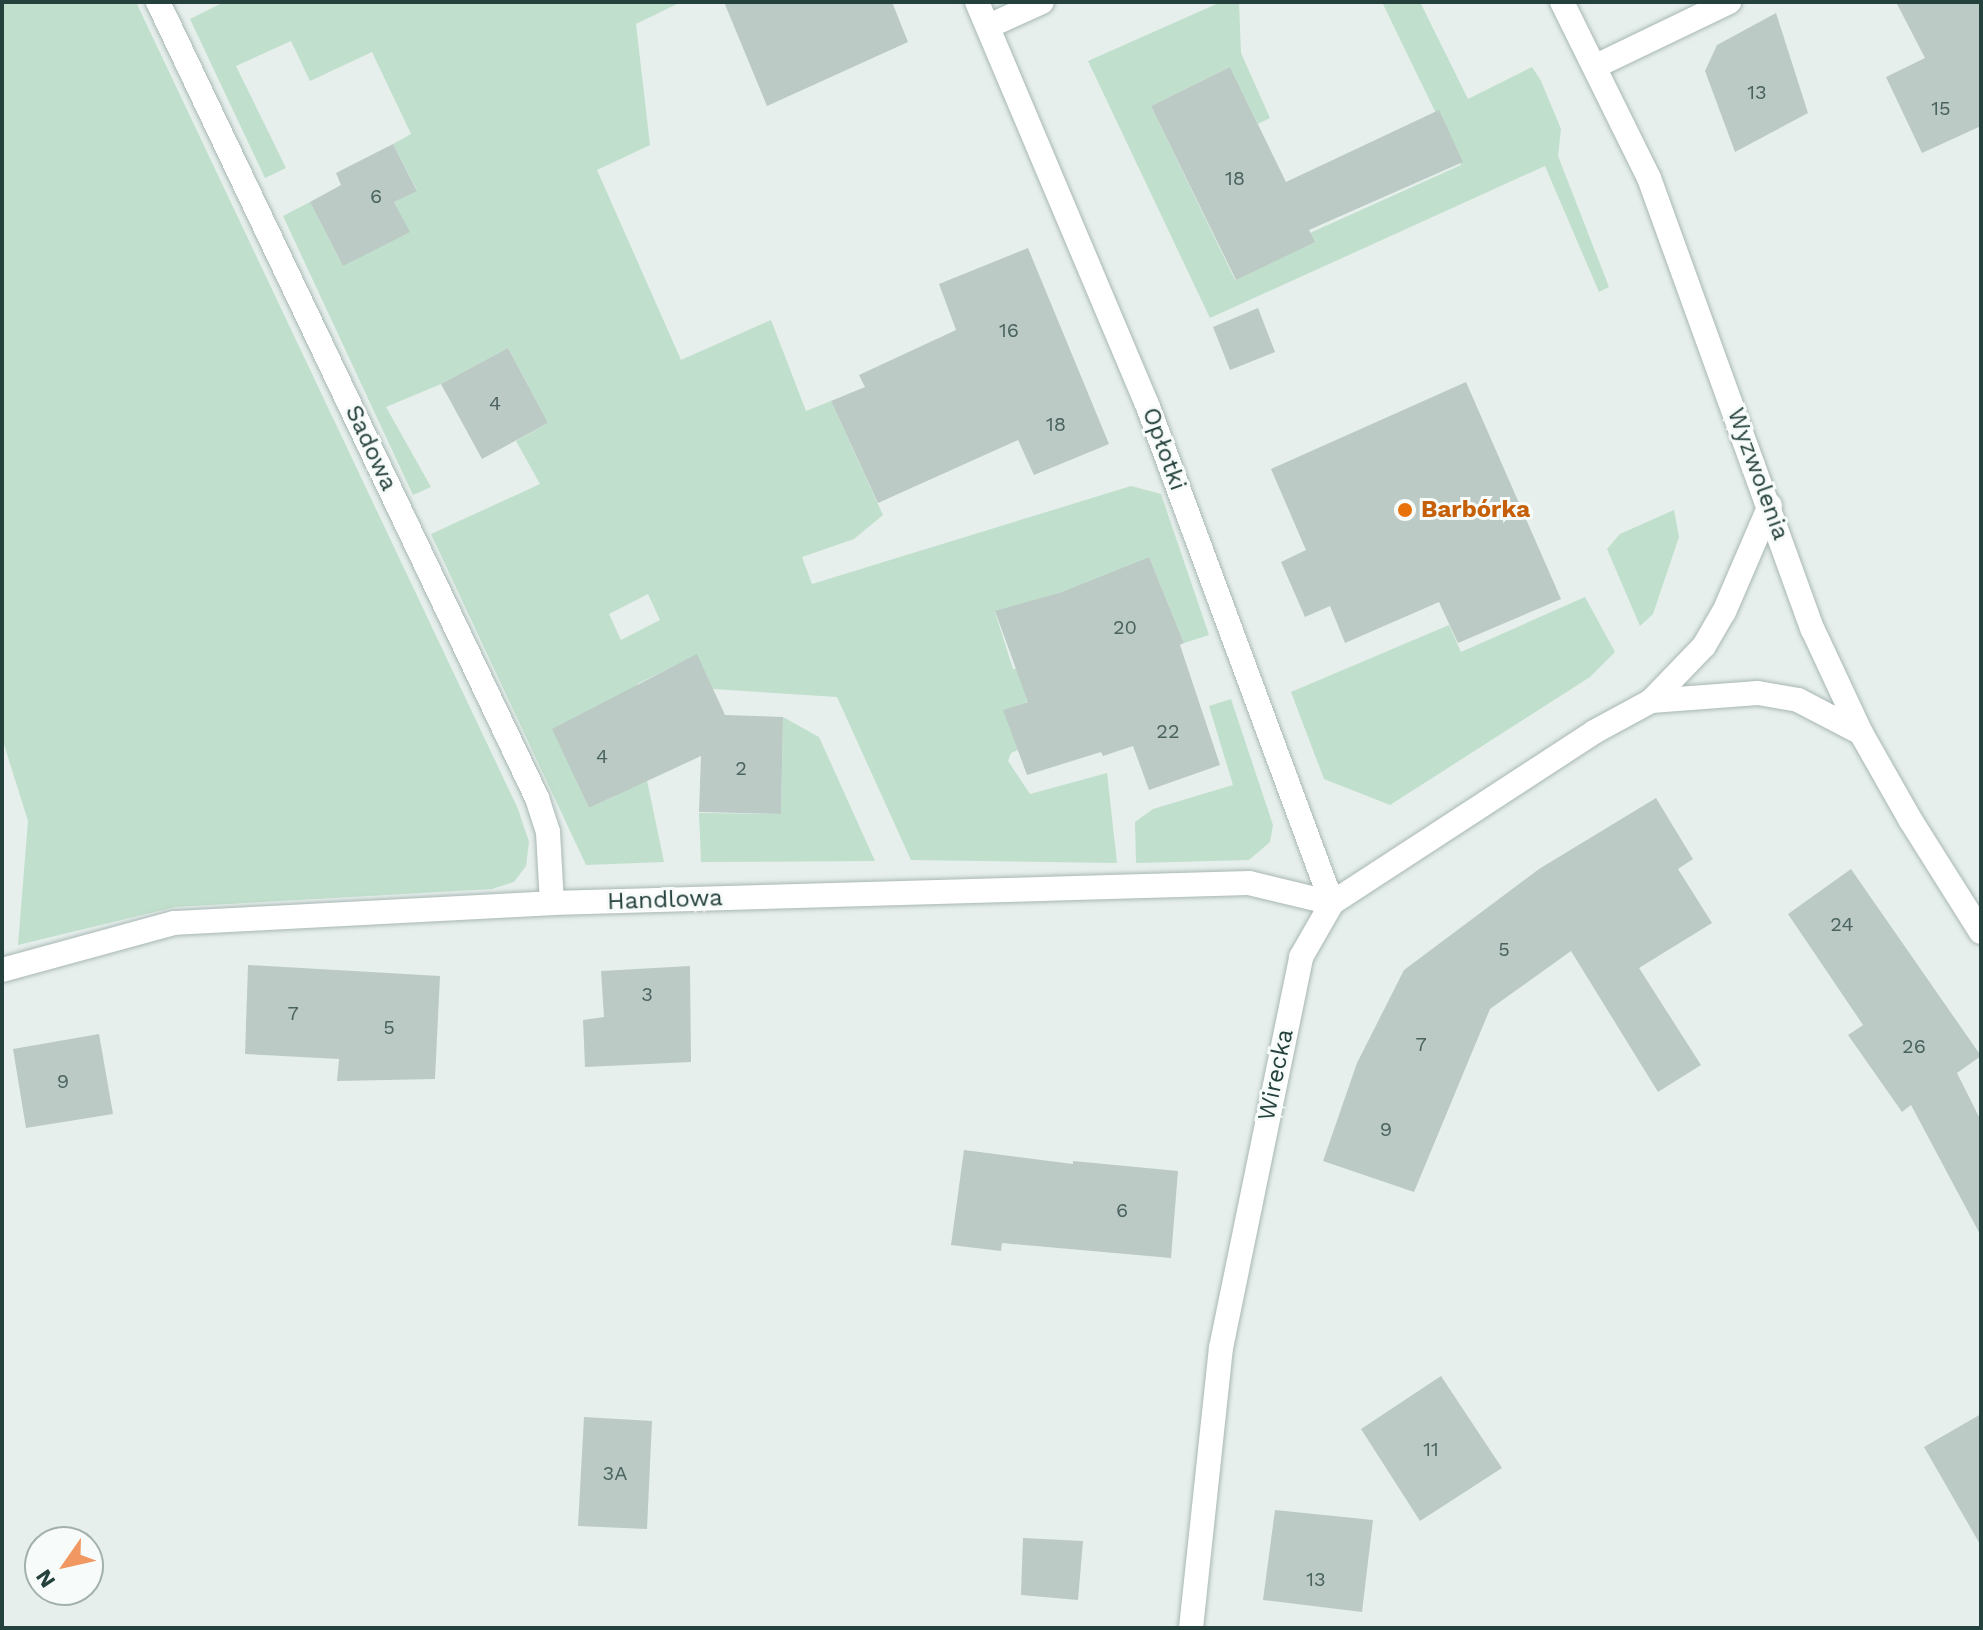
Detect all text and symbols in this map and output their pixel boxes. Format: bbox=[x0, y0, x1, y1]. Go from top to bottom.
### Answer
house number: 13 bbox=[1747, 80, 1767, 104]
house number: 15 bbox=[1931, 96, 1951, 120]
house number: 18 bbox=[1225, 166, 1245, 190]
house number: 6 bbox=[370, 184, 382, 208]
house number: 16 bbox=[999, 318, 1019, 342]
house number: 4 bbox=[489, 391, 501, 415]
street label: Sadowa bbox=[339, 401, 403, 495]
street label: Opłotki bbox=[1136, 404, 1192, 494]
street label: Wyzwolenia bbox=[1721, 404, 1795, 544]
house number: 18 bbox=[1046, 412, 1066, 436]
place label: Barbórka bbox=[1421, 496, 1530, 524]
marker: Barbórka bbox=[1396, 501, 1414, 519]
house number: 20 bbox=[1113, 615, 1137, 639]
house number: 22 bbox=[1156, 719, 1180, 743]
house number: 4 bbox=[596, 744, 608, 768]
house number: 2 bbox=[735, 756, 747, 780]
street label: Handlowa bbox=[607, 884, 723, 916]
house number: 24 bbox=[1830, 912, 1854, 936]
house number: 5 bbox=[1498, 937, 1510, 961]
house number: 3 bbox=[641, 982, 653, 1006]
house number: 7 bbox=[287, 1001, 299, 1025]
house number: 5 bbox=[383, 1015, 395, 1039]
street label: Wirecka bbox=[1252, 1026, 1300, 1124]
house number: 7 bbox=[1415, 1032, 1427, 1056]
house number: 26 bbox=[1902, 1034, 1926, 1058]
house number: 9 bbox=[57, 1069, 69, 1093]
house number: 9 bbox=[1380, 1117, 1392, 1141]
house number: 6 bbox=[1116, 1198, 1128, 1222]
house number: 11 bbox=[1423, 1437, 1439, 1461]
house number: 3A bbox=[603, 1461, 627, 1485]
north arrow bbox=[24, 1526, 104, 1606]
text: N bbox=[30, 1565, 60, 1592]
house number: 13 bbox=[1306, 1567, 1326, 1591]

